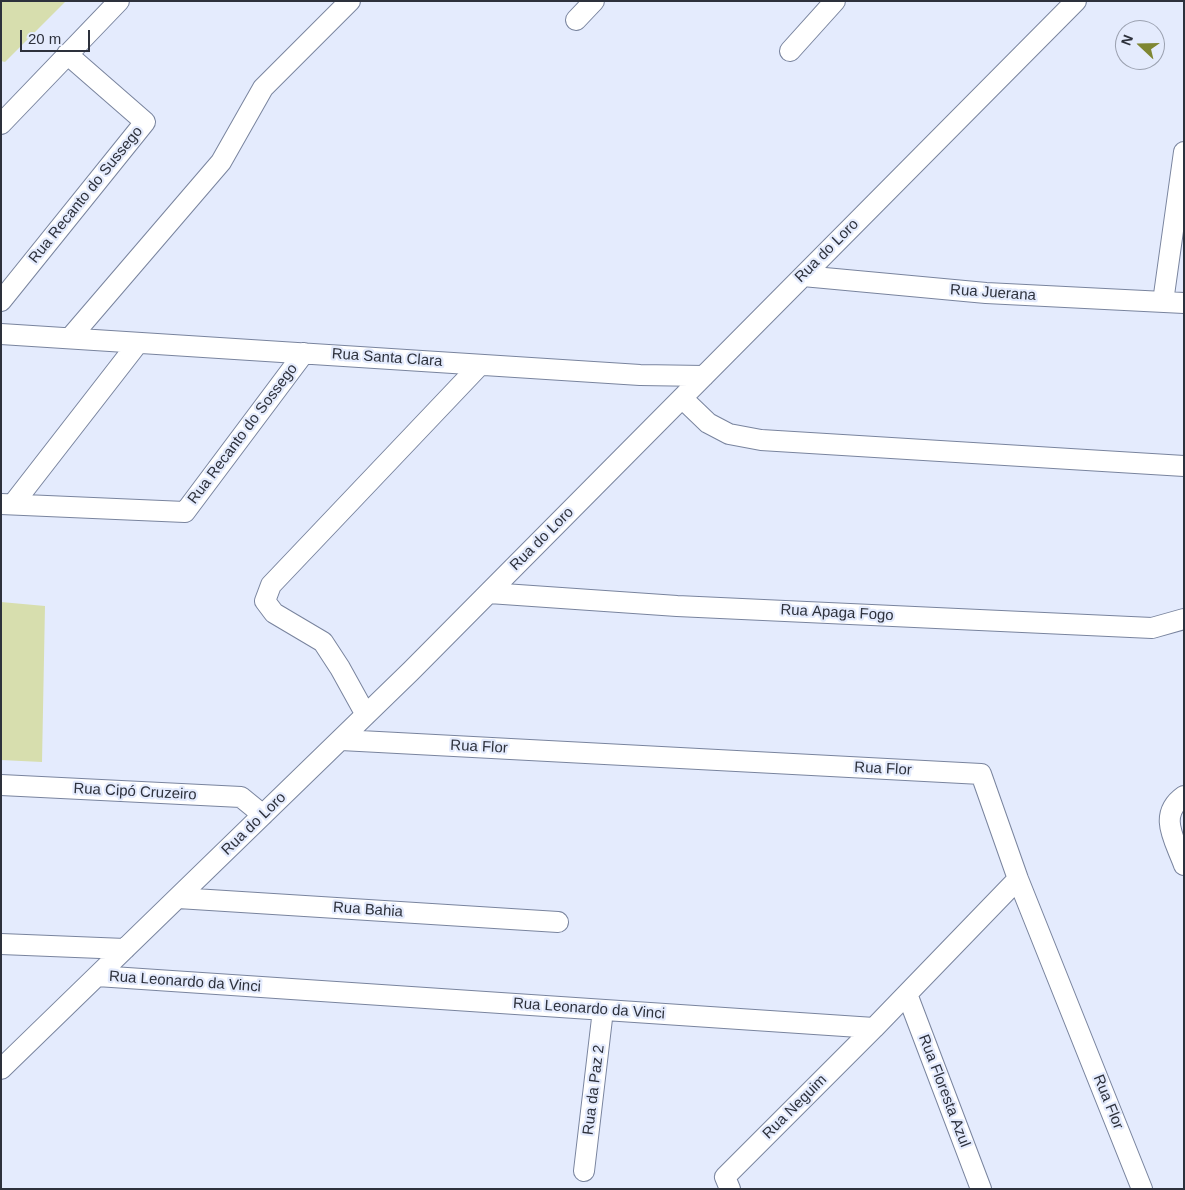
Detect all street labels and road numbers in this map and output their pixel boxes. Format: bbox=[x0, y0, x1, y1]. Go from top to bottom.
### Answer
street label: Rua Recanto do Sussego bbox=[25, 123, 147, 267]
street label: Rua do Loro bbox=[791, 215, 863, 287]
street label: Rua Juerana bbox=[950, 281, 1036, 305]
street label: Rua Santa Clara bbox=[331, 345, 443, 371]
street label: Rua Recanto do Sossego bbox=[184, 360, 302, 508]
street label: Rua do Loro bbox=[506, 503, 578, 575]
street label: Rua Apaga Fogo bbox=[780, 601, 894, 625]
street label: Rua Flor bbox=[450, 737, 508, 757]
street label: Rua Flor bbox=[854, 759, 912, 779]
street label: Rua Cipó Cruzeiro bbox=[73, 780, 197, 804]
street label: Rua do Loro bbox=[218, 789, 290, 859]
street label: Rua Bahia bbox=[332, 899, 404, 921]
street label: Rua Leonardo da Vinci bbox=[108, 968, 262, 996]
street label: Rua Leonardo da Vinci bbox=[512, 995, 666, 1023]
street label: Rua Floresta Azul bbox=[914, 1032, 974, 1150]
street label: Rua da Paz 2 bbox=[580, 1044, 608, 1136]
street label: Rua Neguim bbox=[759, 1071, 831, 1143]
street label: Rua Flor bbox=[1089, 1072, 1127, 1132]

